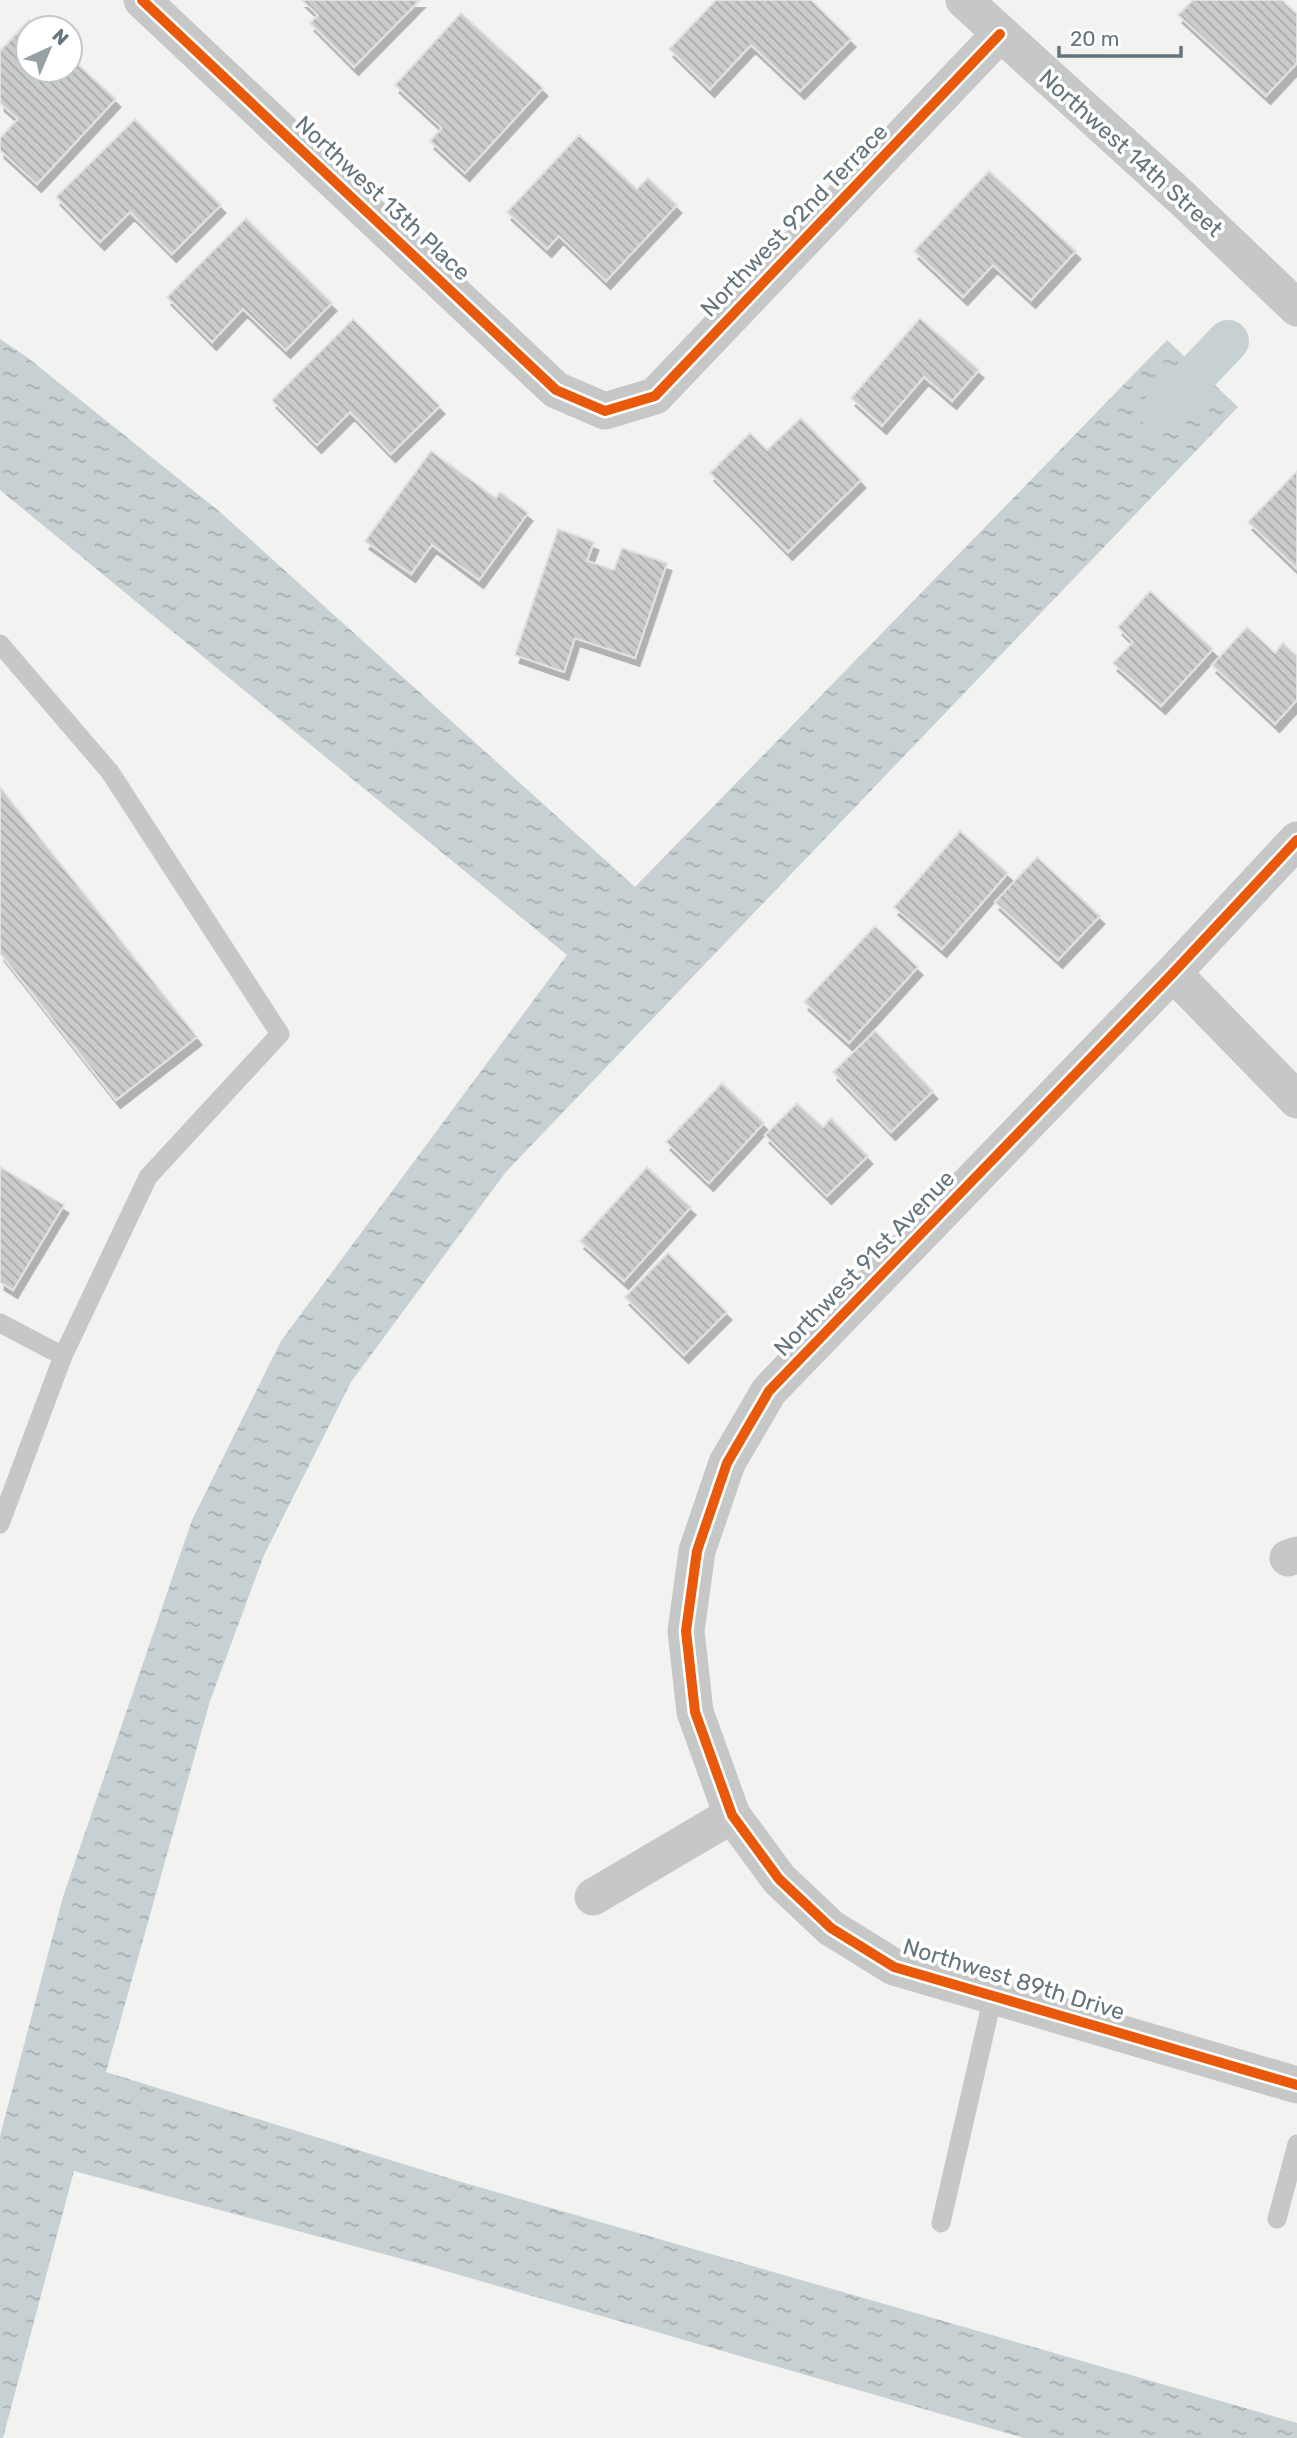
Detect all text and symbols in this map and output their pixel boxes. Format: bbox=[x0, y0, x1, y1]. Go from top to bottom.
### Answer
north arrow bbox=[14, 14, 84, 84]
scale bar bbox=[1059, 14, 1182, 58]
text: N bbox=[48, 24, 73, 50]
text: 20 m bbox=[1070, 26, 1119, 51]
street label: Northwest 14th Street bbox=[1033, 63, 1229, 243]
street label: Northwest 13th Place bbox=[290, 110, 476, 286]
street label: Northwest 92nd Terrace bbox=[694, 118, 894, 322]
street label: Northwest 91st Avenue bbox=[768, 1164, 960, 1362]
street label: Northwest 89th Drive bbox=[900, 1932, 1128, 2026]

